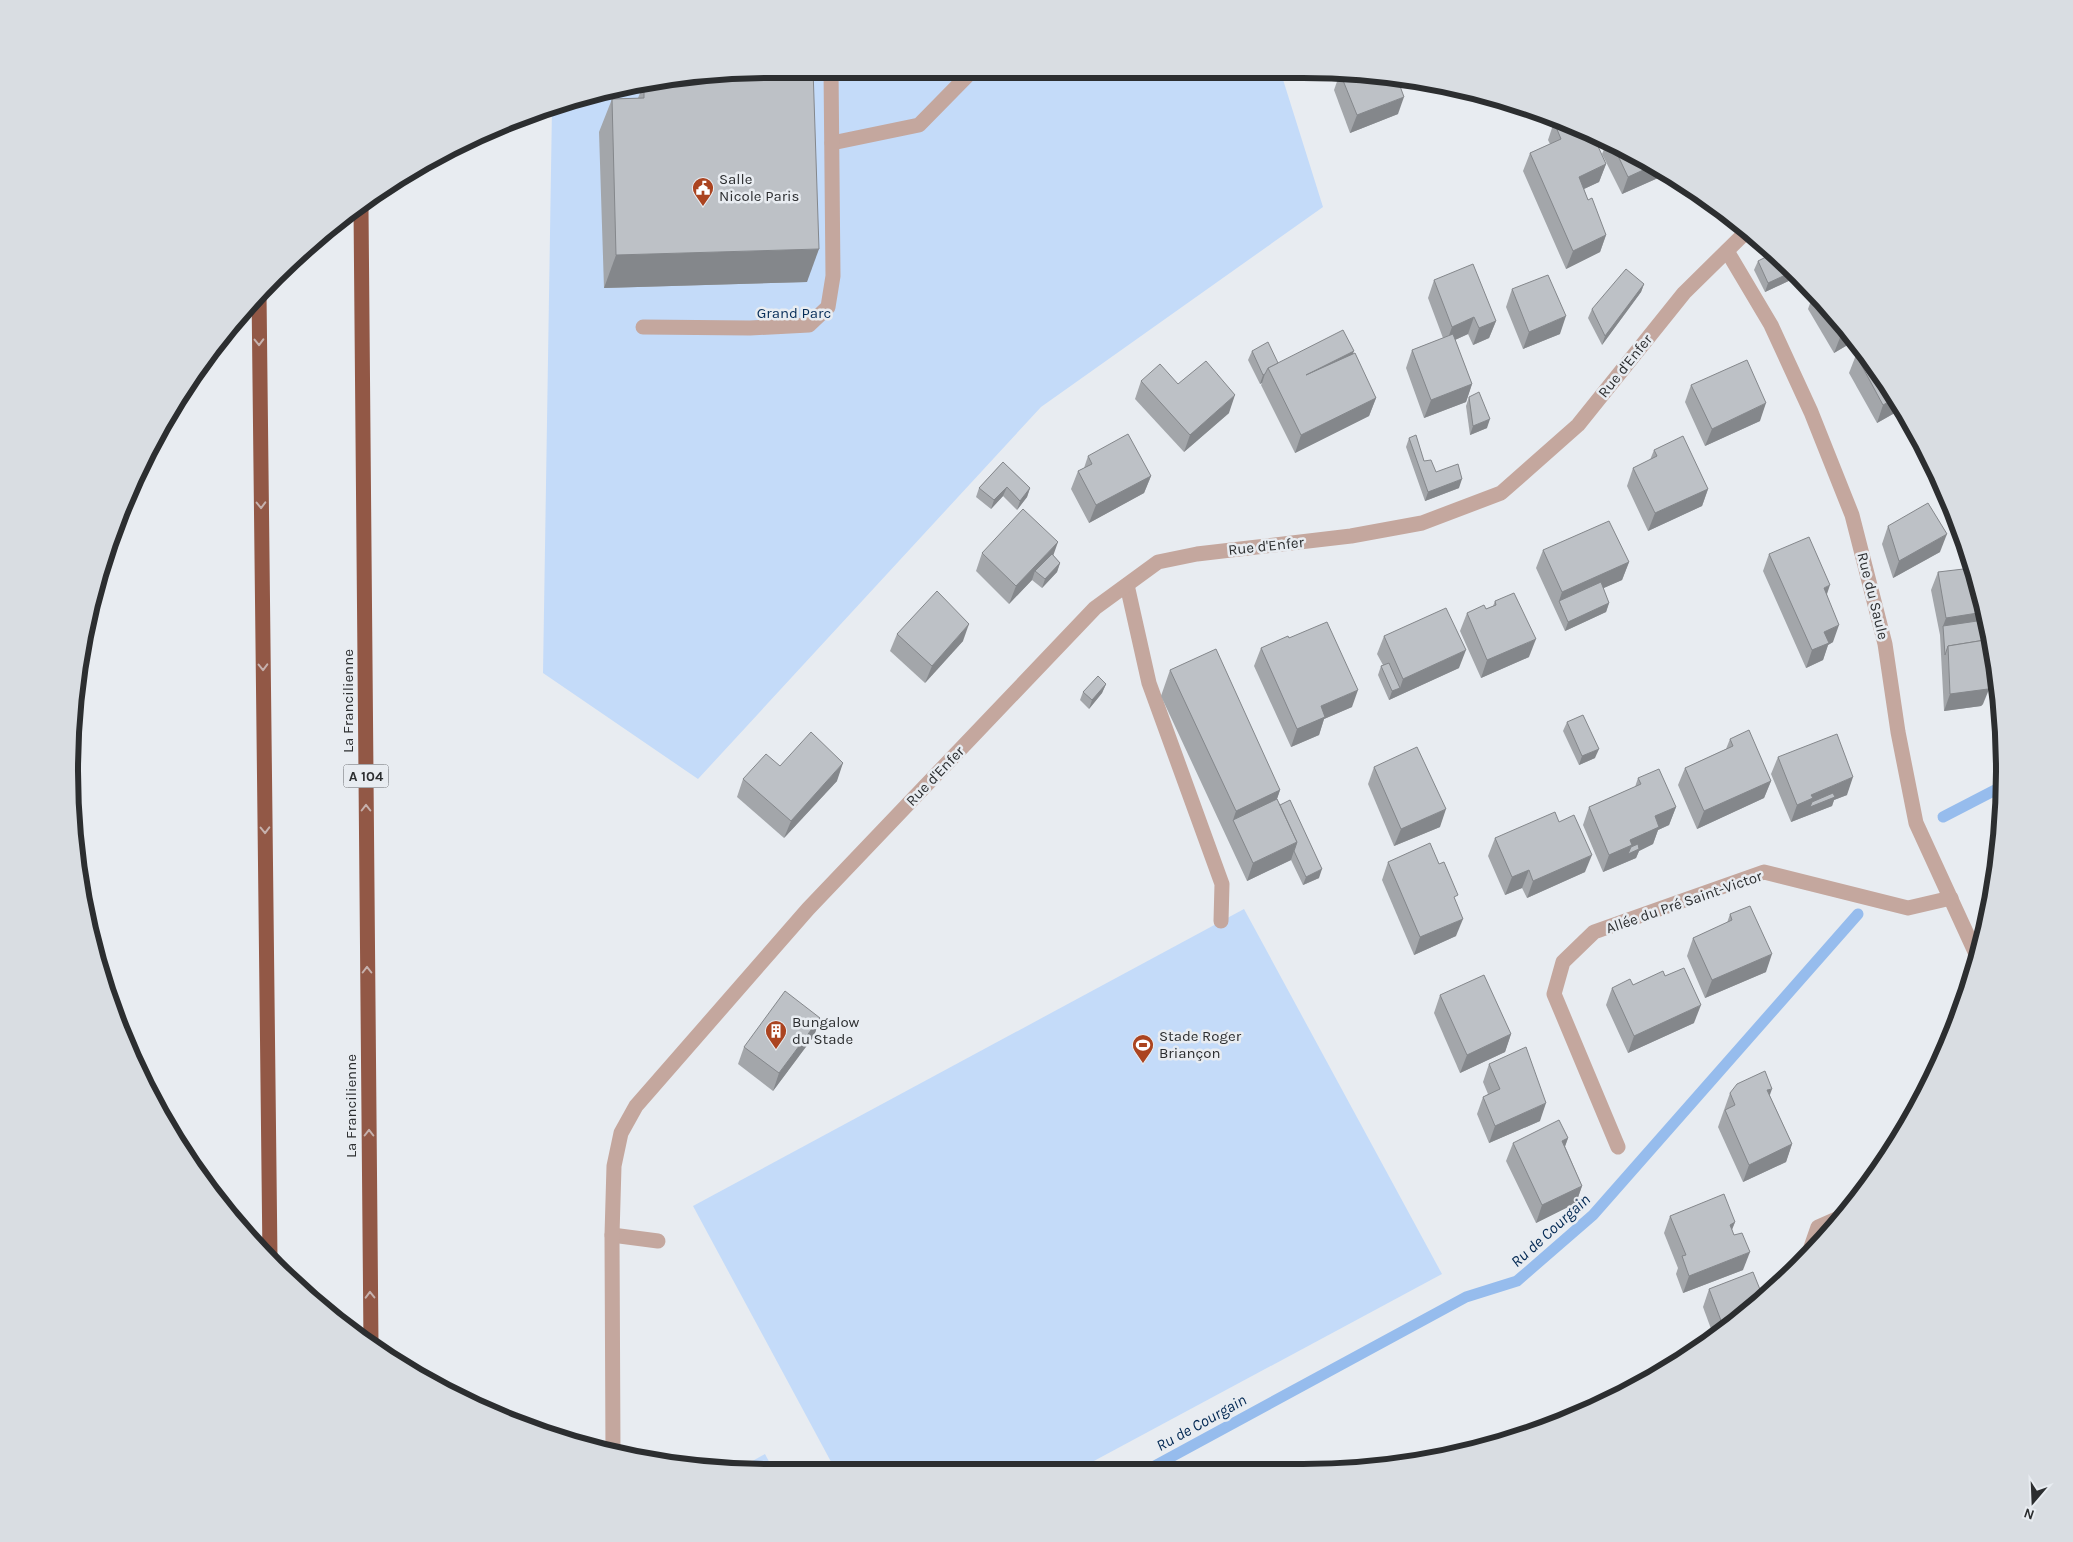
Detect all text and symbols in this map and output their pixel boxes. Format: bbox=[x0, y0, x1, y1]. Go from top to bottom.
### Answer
place label: Salle Nicole Paris bbox=[719, 170, 799, 205]
public building icon: Salle Nicole Paris bbox=[691, 176, 715, 207]
park label: Grand Parc bbox=[757, 304, 831, 322]
street label: Rue d'Enfer bbox=[1594, 330, 1656, 401]
one-way arrow bbox=[254, 338, 264, 346]
one-way arrow bbox=[256, 501, 266, 509]
street label: Rue d'Enfer bbox=[1227, 533, 1305, 559]
street label: Rue du Saule bbox=[1853, 550, 1893, 642]
street label: La Francilienne bbox=[339, 649, 357, 753]
one-way arrow bbox=[258, 664, 268, 671]
street label: Rue d'Enfer bbox=[902, 742, 968, 810]
road number: A 104 bbox=[344, 764, 388, 788]
one-way arrow bbox=[361, 803, 371, 811]
one-way arrow bbox=[260, 826, 270, 834]
street label: Allée du Pré Saint-Victor bbox=[1603, 867, 1765, 937]
one-way arrow bbox=[362, 966, 372, 974]
place label: Bungalow du Stade bbox=[792, 1013, 860, 1048]
building icon: Bungalow du Stade bbox=[764, 1019, 788, 1050]
place label: Stade Roger Briançon bbox=[1159, 1027, 1242, 1062]
sports icon: Stade Roger Briançon bbox=[1131, 1033, 1155, 1064]
street label: La Francilienne bbox=[342, 1054, 360, 1158]
one-way arrow bbox=[364, 1128, 374, 1136]
water label: Ru de Courgain bbox=[1507, 1190, 1594, 1271]
one-way arrow bbox=[365, 1291, 375, 1298]
water label: Ru de Courgain bbox=[1153, 1390, 1250, 1455]
north arrow bbox=[2008, 1477, 2058, 1527]
text: N bbox=[2021, 1504, 2036, 1523]

